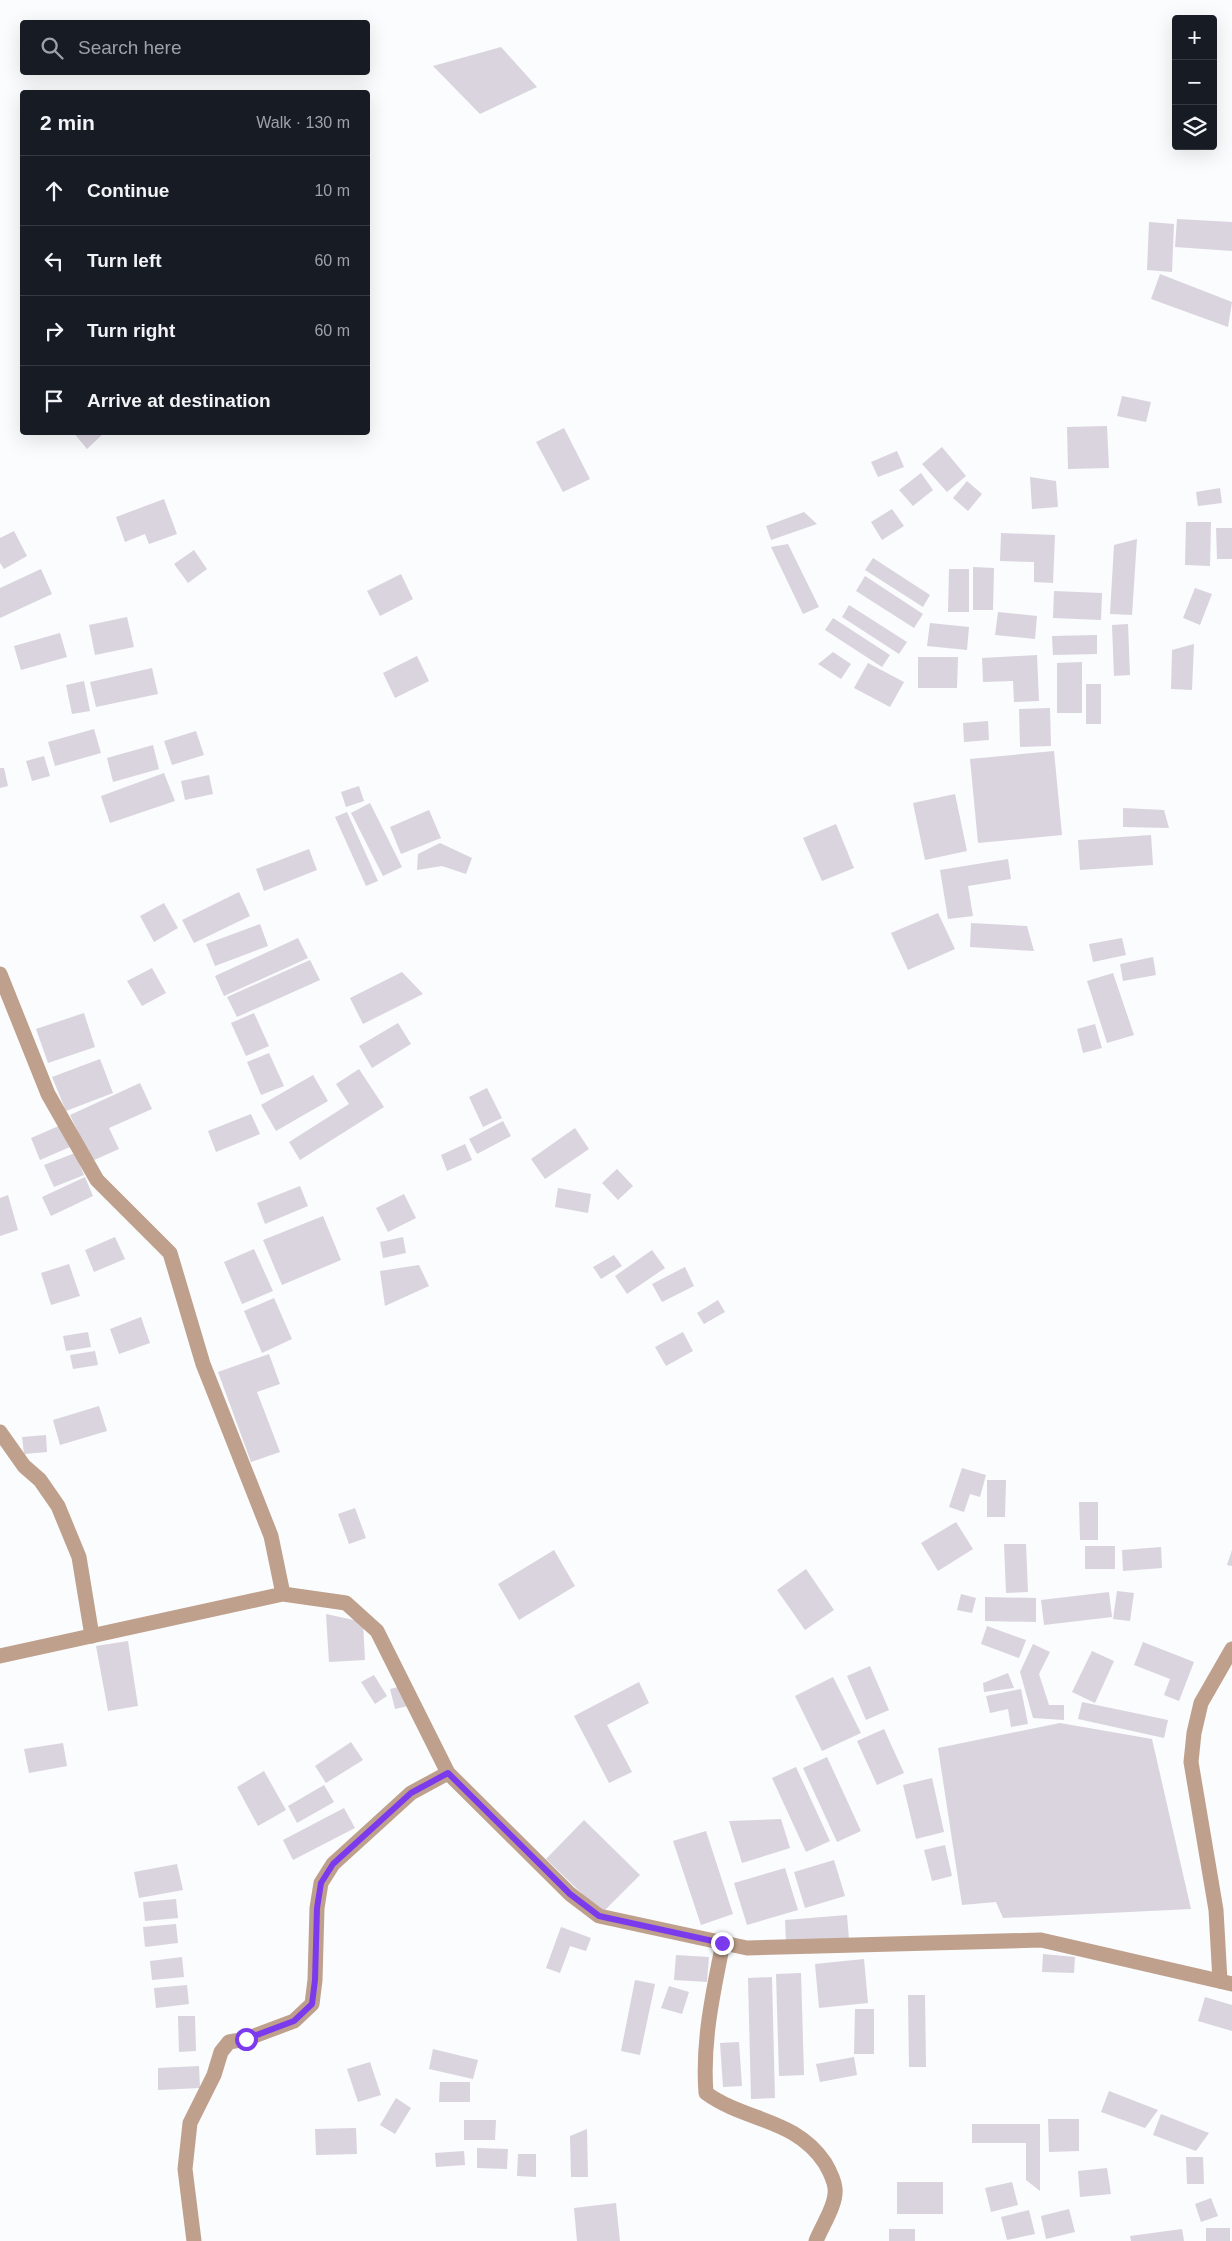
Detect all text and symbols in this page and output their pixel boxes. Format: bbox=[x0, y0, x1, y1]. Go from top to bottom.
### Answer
map controls bbox=[1172, 15, 1217, 150]
button: + bbox=[1172, 15, 1217, 60]
search box bbox=[20, 20, 370, 75]
icon: search bbox=[38, 34, 66, 62]
text: Search here bbox=[78, 37, 182, 58]
button: − bbox=[1172, 60, 1217, 105]
button: layers bbox=[1172, 105, 1217, 150]
text: 2 min bbox=[40, 111, 95, 134]
text: Walk · 130 m bbox=[256, 114, 350, 131]
icon: ahead bbox=[40, 177, 68, 205]
text: Continue bbox=[87, 180, 169, 201]
text: 10 m bbox=[314, 182, 350, 199]
icon: left bbox=[40, 247, 68, 275]
text: Turn left bbox=[87, 250, 162, 271]
text: 60 m bbox=[314, 252, 350, 269]
icon: right bbox=[40, 317, 68, 345]
text: Turn right bbox=[87, 320, 175, 341]
text: 60 m bbox=[314, 322, 350, 339]
icon: arrive bbox=[40, 387, 68, 415]
text: Arrive at destination bbox=[87, 390, 271, 411]
route end bbox=[711, 1932, 734, 1955]
route start bbox=[235, 2028, 258, 2051]

